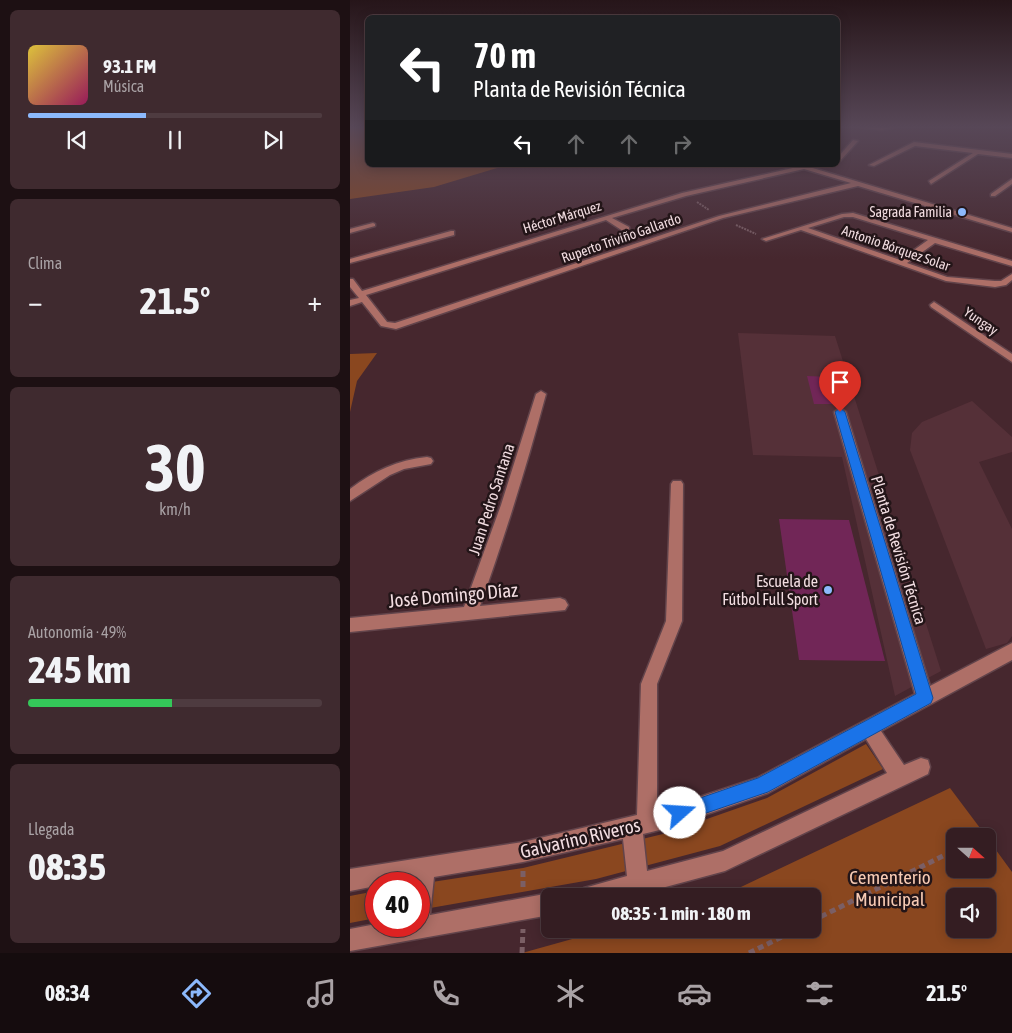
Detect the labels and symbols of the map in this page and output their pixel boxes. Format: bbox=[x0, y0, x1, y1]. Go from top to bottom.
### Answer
street label: Héctor Márquez bbox=[521, 198, 603, 236]
place label: Sagrada Familia bbox=[870, 204, 952, 220]
marker: Sagrada Familia bbox=[956, 206, 968, 218]
street label: Ruperto Triviño Gallardo bbox=[559, 210, 683, 266]
street label: Antonio Bórquez Solar bbox=[840, 222, 953, 274]
street label: Yungay bbox=[961, 304, 1001, 338]
pin bbox=[819, 361, 861, 412]
street label: Juan Pedro Santana bbox=[464, 441, 518, 557]
street label: Planta de Revisión Técnica bbox=[868, 473, 930, 627]
place label: Escuela de Fútbol Full Sport bbox=[722, 572, 818, 609]
street label: José Domingo Díaz bbox=[387, 578, 519, 612]
marker: Escuela de Fútbol Full Sport bbox=[822, 584, 834, 596]
position arrow bbox=[653, 786, 705, 838]
street label: Galvarino Riveros bbox=[518, 813, 642, 862]
north arrow bbox=[946, 828, 996, 878]
park label: Cementerio Municipal bbox=[849, 866, 931, 910]
speed limit sign: 40 bbox=[365, 872, 430, 937]

